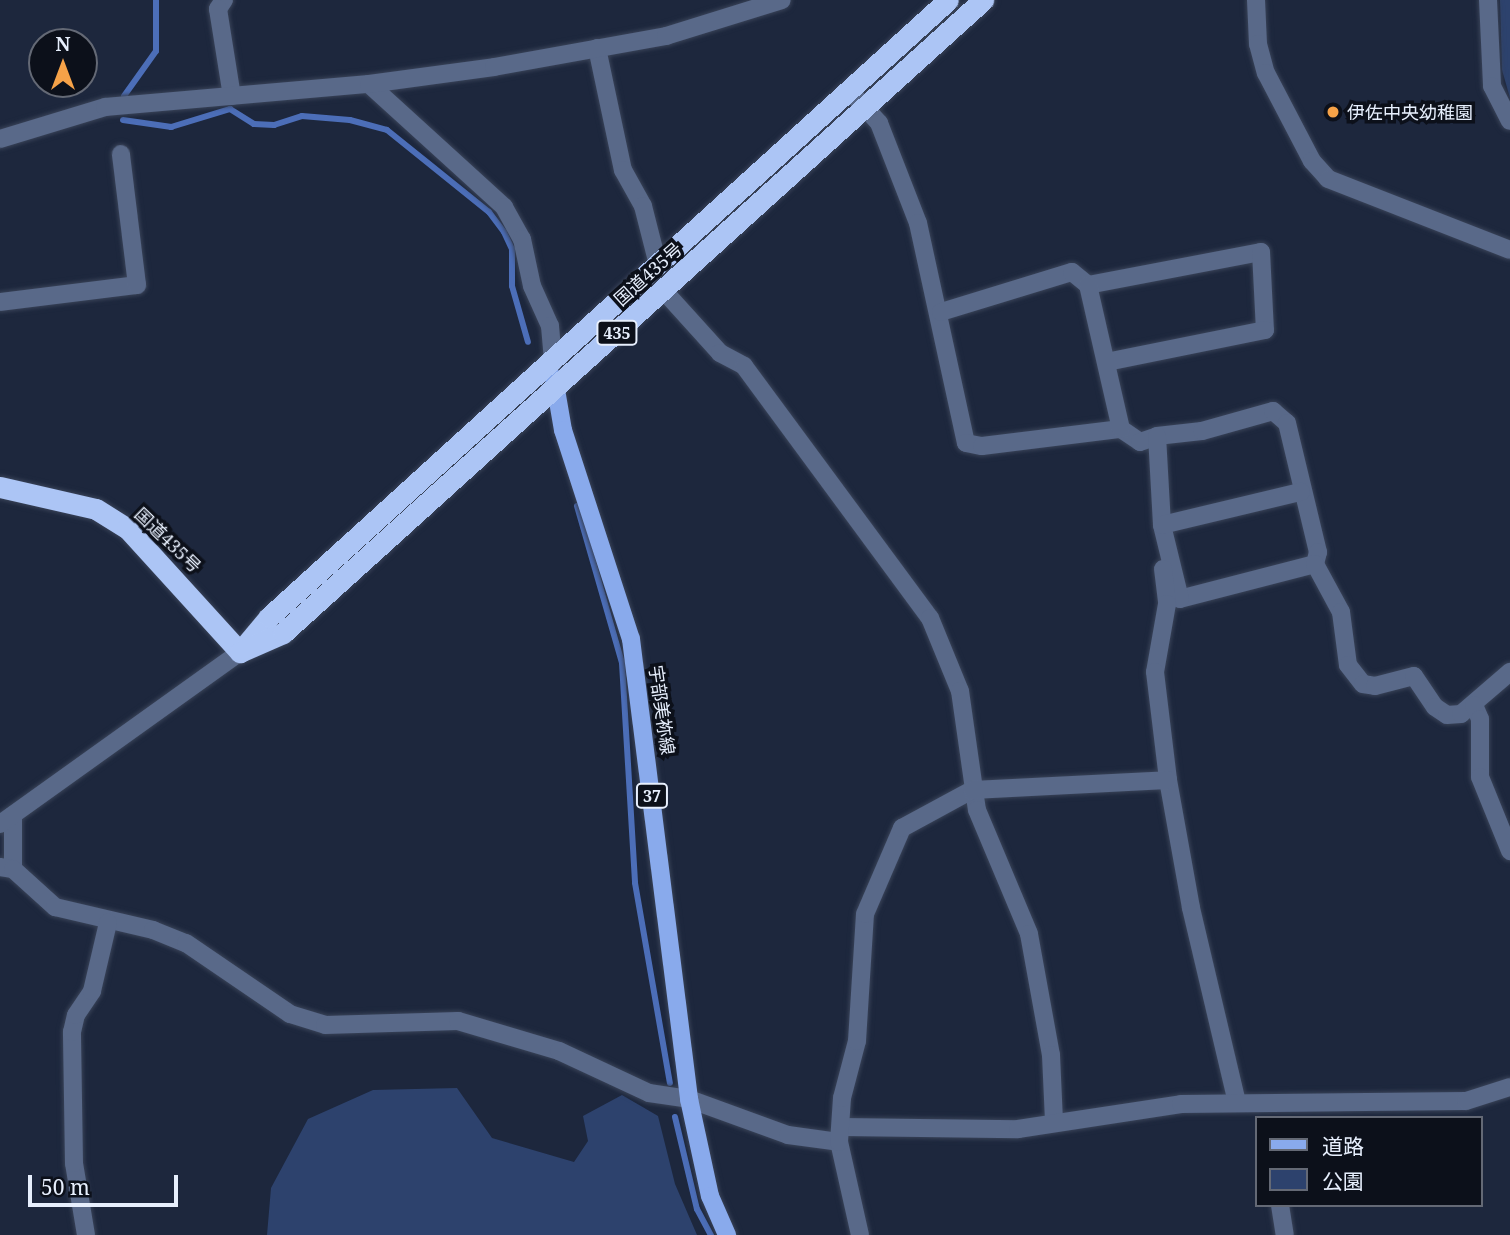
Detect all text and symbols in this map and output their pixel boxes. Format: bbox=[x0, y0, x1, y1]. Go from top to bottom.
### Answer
north arrow bbox=[28, 28, 98, 98]
text: N bbox=[56, 31, 70, 57]
place label: 伊佐中央幼稚園 bbox=[1347, 101, 1473, 123]
marker: 伊佐中央幼稚園 bbox=[1325, 104, 1341, 120]
street label: 国道435号 bbox=[609, 238, 687, 310]
road number: 435 bbox=[596, 320, 638, 346]
street label: 国道435号 bbox=[130, 503, 206, 577]
street label: 宇部美祢線 bbox=[645, 664, 679, 756]
road number: 37 bbox=[634, 783, 670, 808]
legend bbox=[1254, 1116, 1482, 1207]
text: 道路 bbox=[1322, 1132, 1364, 1160]
scale bar bbox=[32, 1162, 182, 1206]
text: 公園 bbox=[1322, 1167, 1364, 1195]
text: 50 m bbox=[41, 1173, 90, 1201]

